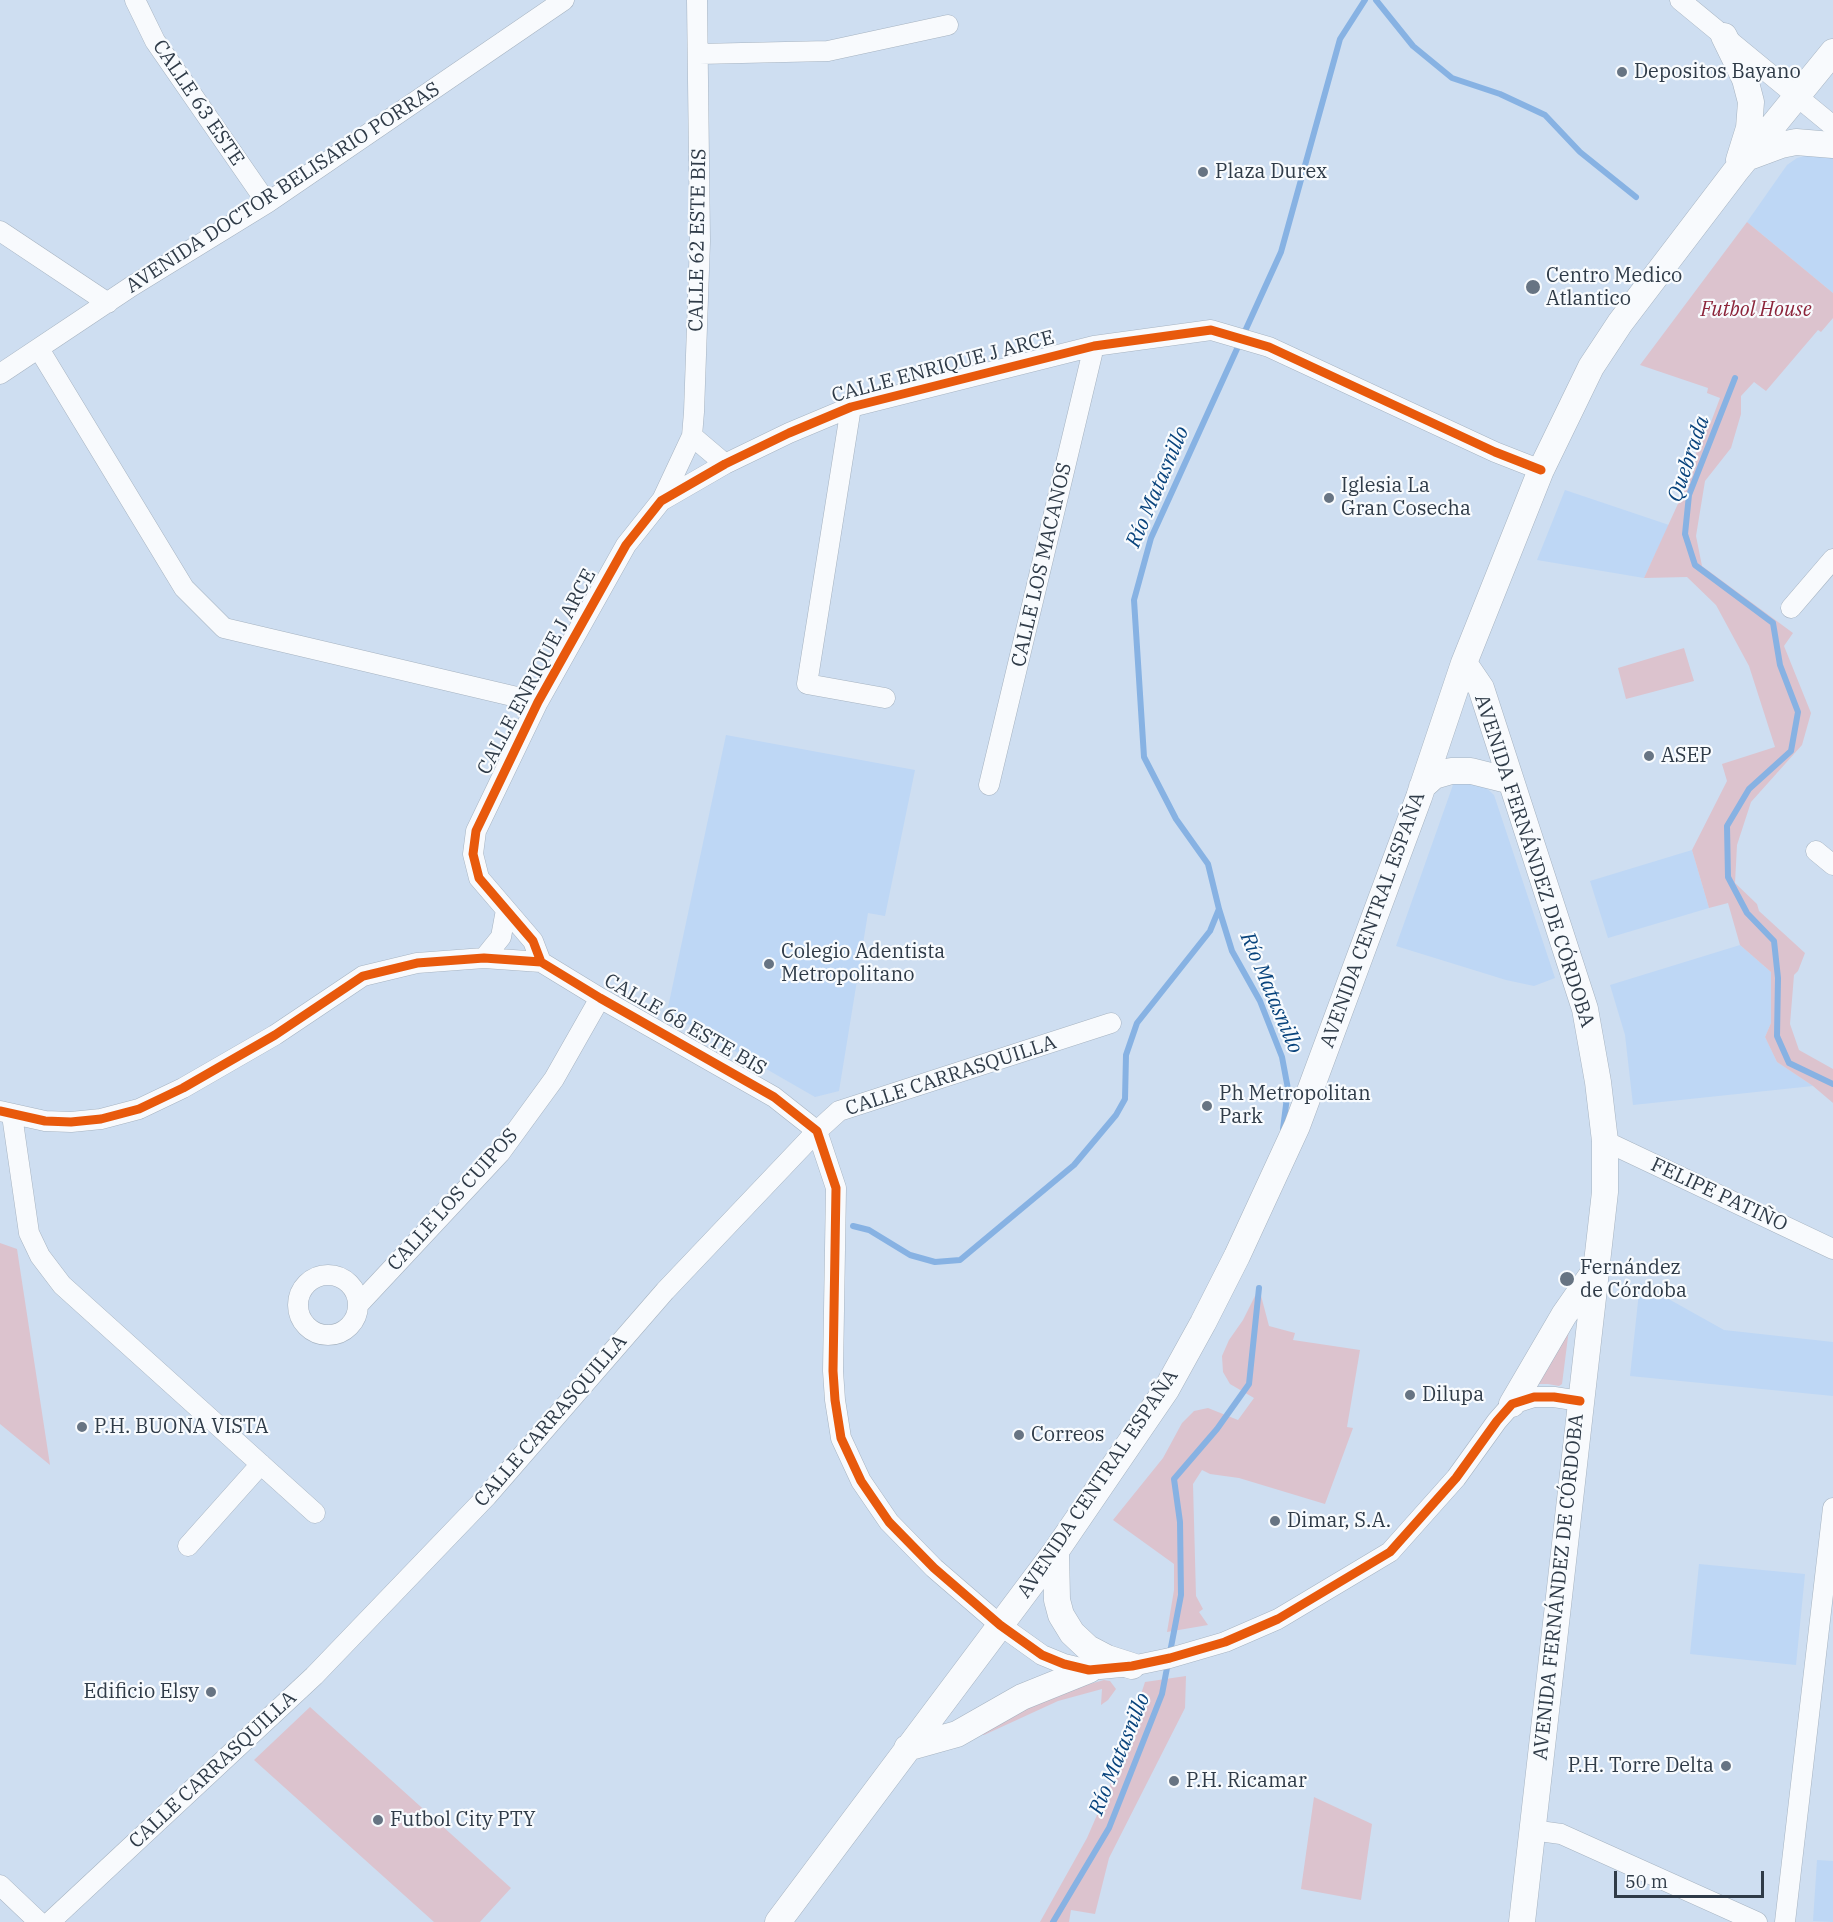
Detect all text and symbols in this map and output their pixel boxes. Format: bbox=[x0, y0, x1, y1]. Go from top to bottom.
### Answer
street label: CALLE 63 ESTE bbox=[147, 36, 249, 170]
place label: Depositos Bayano bbox=[1634, 60, 1801, 84]
marker: Depositos Bayano bbox=[1615, 65, 1629, 79]
street label: AVENIDA DOCTOR BELISARIO PORRAS bbox=[122, 77, 444, 299]
street label: CALLE 62 ESTE BIS bbox=[684, 148, 712, 332]
place label: Plaza Durex bbox=[1215, 160, 1327, 184]
marker: Plaza Durex bbox=[1196, 165, 1210, 179]
place label: Centro Medico Atlantico bbox=[1546, 264, 1682, 311]
marker: Centro Medico Atlantico bbox=[1524, 278, 1542, 296]
park label: Futbol House bbox=[1700, 298, 1812, 322]
street label: CALLE ENRIQUE J ARCE bbox=[829, 326, 1057, 408]
water label: Quebrada bbox=[1663, 413, 1715, 505]
water label: Río Matasnillo bbox=[1121, 423, 1195, 551]
street label: CALLE LOS MACANOS bbox=[1007, 461, 1077, 669]
place label: Iglesia La Gran Cosecha bbox=[1341, 474, 1471, 521]
marker: Iglesia La Gran Cosecha bbox=[1322, 491, 1336, 505]
street label: CALLE ENRIQUE J ARCE bbox=[473, 565, 601, 779]
street label: AVENIDA FERNÁNDEZ DE CÓRDOBA bbox=[1469, 692, 1599, 1030]
place label: ASEP bbox=[1661, 744, 1712, 768]
marker: ASEP bbox=[1642, 749, 1656, 763]
street label: AVENIDA CENTRAL ESPAÑA bbox=[1315, 789, 1431, 1051]
water label: Río Matasnillo bbox=[1234, 929, 1308, 1057]
place label: Colegio Adentista Metropolitano bbox=[781, 940, 945, 987]
marker: Colegio Adentista Metropolitano bbox=[762, 957, 776, 971]
street label: CALLE 68 ESTE BIS bbox=[600, 969, 770, 1081]
street label: CALLE CARRASQUILLA bbox=[843, 1031, 1059, 1121]
place label: Ph Metropolitan Park bbox=[1219, 1082, 1371, 1129]
marker: Ph Metropolitan Park bbox=[1200, 1099, 1214, 1113]
street label: CALLE LOS CUIPOS bbox=[383, 1124, 523, 1276]
street label: FELIPE PATIÑO bbox=[1647, 1153, 1791, 1237]
place label: Fernández de Córdoba bbox=[1580, 1256, 1687, 1303]
marker: Fernández de Córdoba bbox=[1558, 1270, 1576, 1288]
street label: CALLE CARRASQUILLA bbox=[470, 1330, 632, 1512]
street label: AVENIDA CENTRAL ESPAÑA bbox=[1012, 1365, 1184, 1603]
place label: Dilupa bbox=[1422, 1383, 1484, 1407]
marker: Dilupa bbox=[1403, 1388, 1417, 1402]
street label: AVENIDA FERNÁNDEZ DE CÓRDOBA bbox=[1529, 1412, 1589, 1762]
place label: P.H. BUONA VISTA bbox=[94, 1415, 268, 1439]
marker: P.H. BUONA VISTA bbox=[75, 1420, 89, 1434]
place label: Correos bbox=[1031, 1423, 1105, 1447]
marker: Correos bbox=[1012, 1428, 1026, 1442]
place label: Dimar, S.A. bbox=[1287, 1509, 1391, 1533]
marker: Dimar, S.A. bbox=[1268, 1514, 1282, 1528]
place label: Edificio Elsy bbox=[84, 1680, 199, 1704]
marker: Edificio Elsy bbox=[204, 1685, 218, 1699]
street label: CALLE CARRASQUILLA bbox=[124, 1686, 302, 1854]
water label: Río Matasnillo bbox=[1084, 1689, 1156, 1819]
place label: P.H. Torre Delta bbox=[1568, 1754, 1714, 1778]
marker: P.H. Torre Delta bbox=[1719, 1759, 1733, 1773]
place label: P.H. Ricamar bbox=[1186, 1769, 1307, 1793]
marker: P.H. Ricamar bbox=[1167, 1774, 1181, 1788]
place label: Futbol City PTY bbox=[390, 1808, 536, 1832]
marker: Futbol City PTY bbox=[371, 1813, 385, 1827]
scale bar bbox=[1617, 1859, 1767, 1897]
text: 50 m bbox=[1625, 1870, 1668, 1893]

